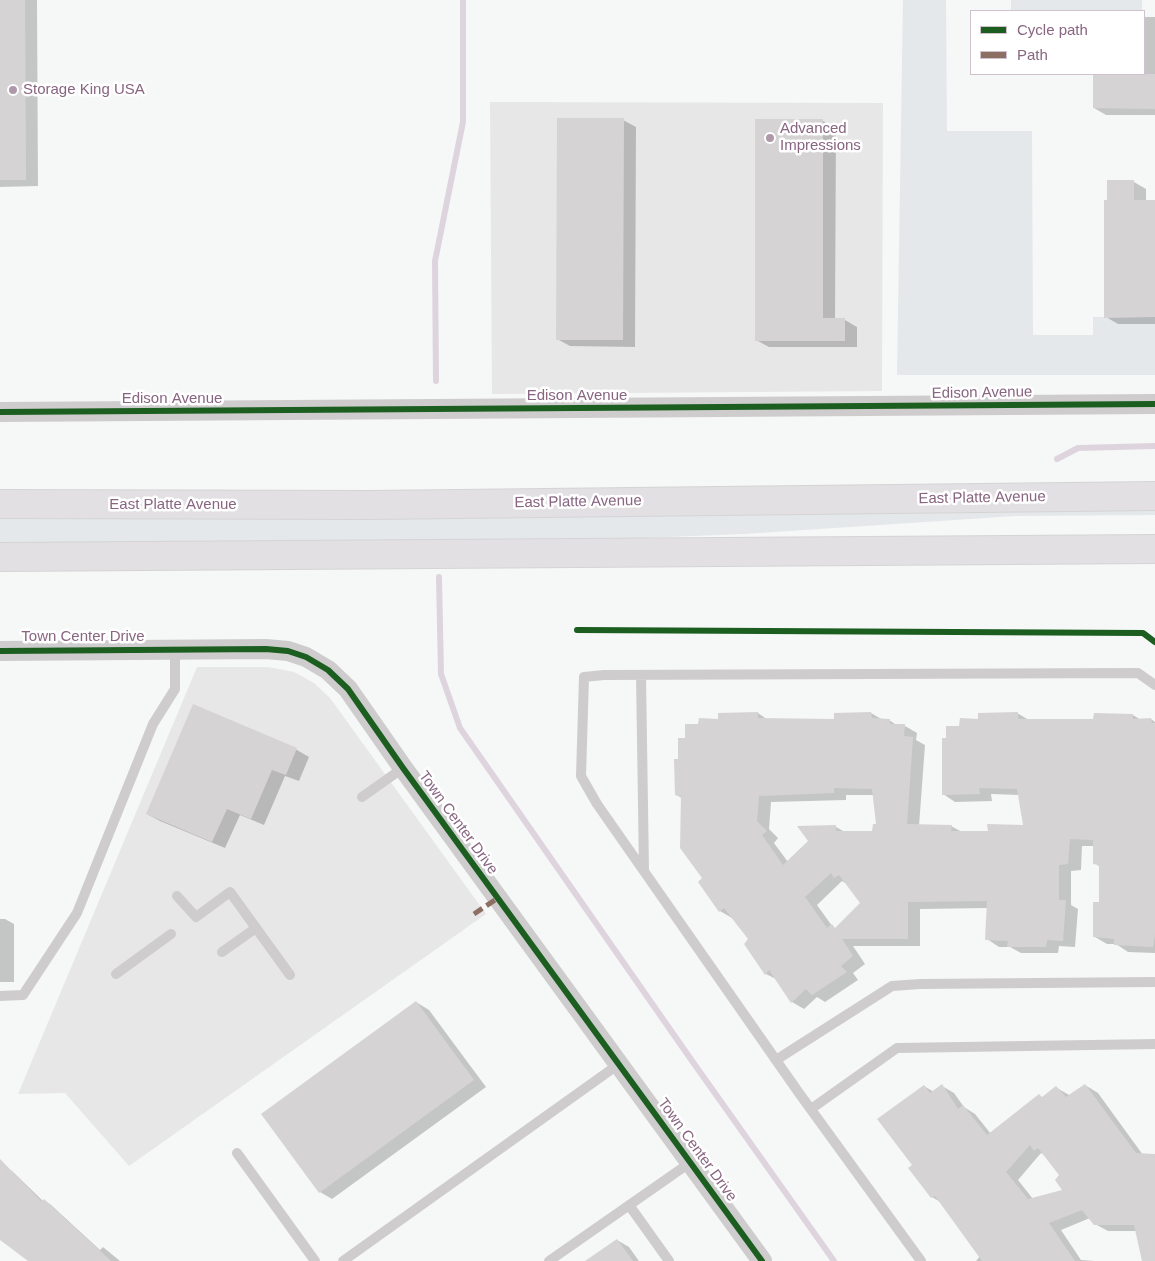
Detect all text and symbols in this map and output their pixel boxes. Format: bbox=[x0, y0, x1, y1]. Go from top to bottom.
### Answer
legend bbox=[970, 10, 1145, 75]
text: Cycle path bbox=[1017, 21, 1088, 38]
text: Path bbox=[1017, 46, 1048, 63]
place label: Storage King USA bbox=[23, 81, 145, 99]
marker: Storage King USA bbox=[7, 84, 19, 96]
place label: Advanced Impressions bbox=[780, 120, 861, 155]
marker: Advanced Impressions bbox=[764, 132, 776, 144]
street label: Edison Avenue bbox=[932, 383, 1032, 403]
street label: Edison Avenue bbox=[527, 387, 627, 405]
street label: Edison Avenue bbox=[122, 390, 222, 408]
street label: East Platte Avenue bbox=[918, 488, 1046, 508]
street label: East Platte Avenue bbox=[514, 492, 642, 512]
street label: East Platte Avenue bbox=[109, 496, 237, 514]
street label: Town Center Drive bbox=[21, 628, 145, 646]
street label: Town Center Drive bbox=[414, 768, 502, 878]
street label: Town Center Drive bbox=[653, 1095, 741, 1205]

